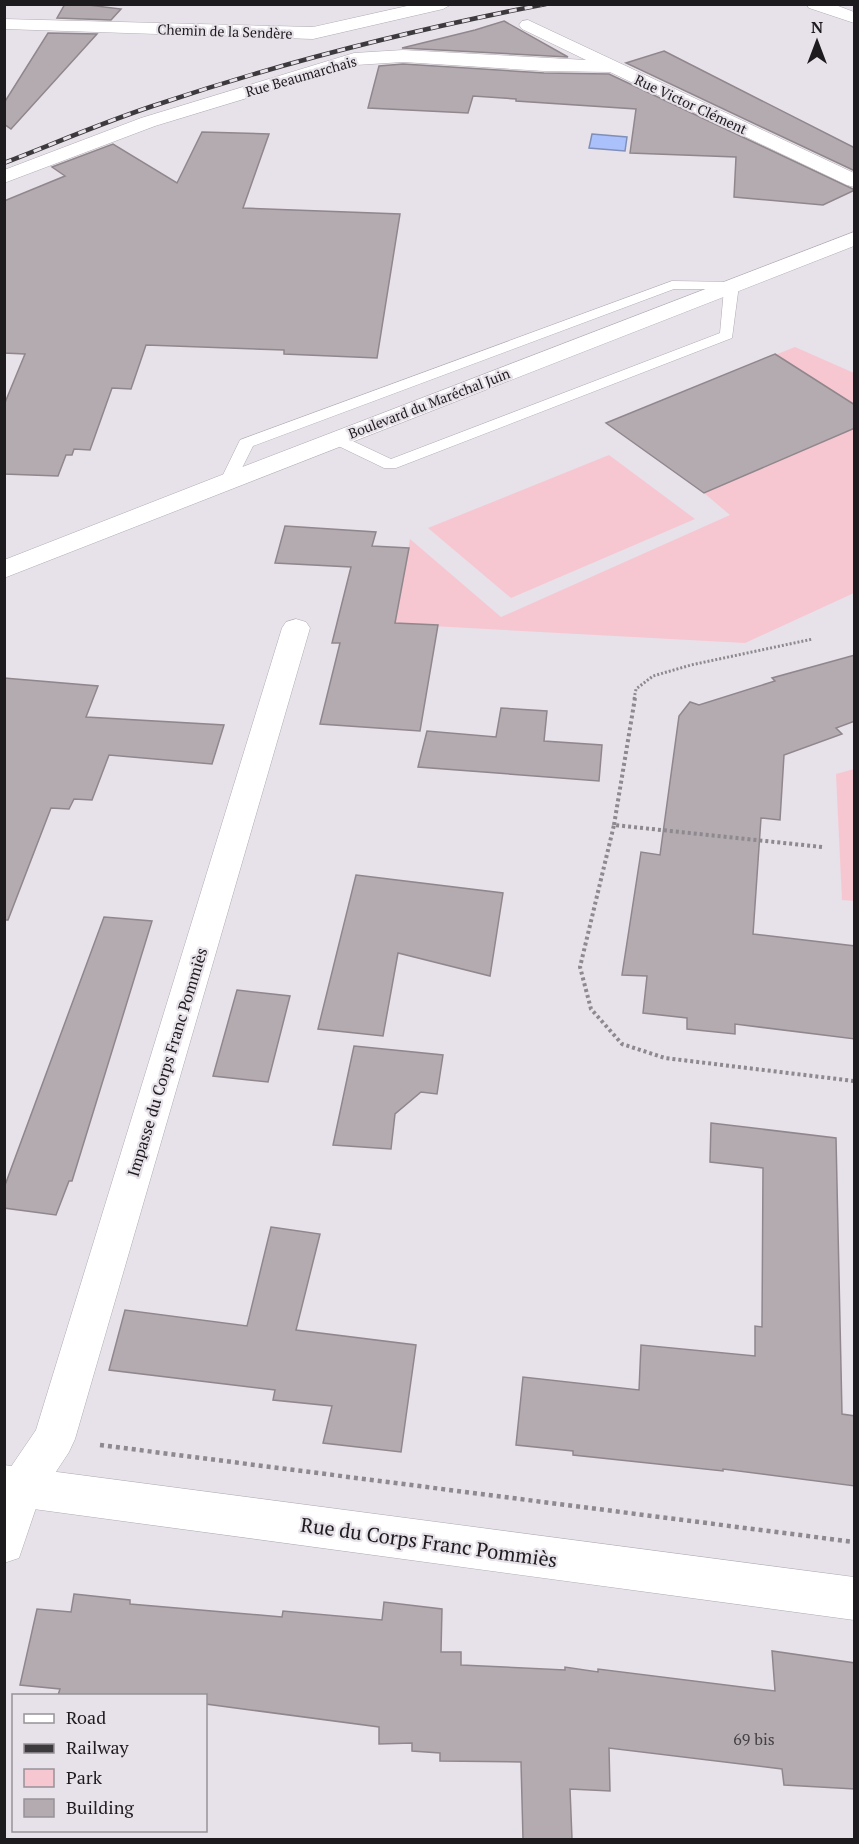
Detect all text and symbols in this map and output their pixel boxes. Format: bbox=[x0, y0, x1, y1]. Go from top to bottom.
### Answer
north arrow bbox=[787, 12, 847, 72]
text: N bbox=[811, 16, 823, 38]
street label: Chemin de la Sendère bbox=[157, 19, 293, 43]
street label: Rue Beaumarchais bbox=[243, 51, 359, 101]
street label: Rue Victor Clément bbox=[632, 70, 751, 139]
street label: Boulevard du Maréchal Juin bbox=[345, 363, 513, 443]
street label: Impasse du Corps Franc Pommiès bbox=[122, 945, 212, 1179]
street label: Rue du Corps Franc Pommiès bbox=[299, 1511, 559, 1573]
legend bbox=[12, 1694, 207, 1832]
text: Road bbox=[66, 1705, 106, 1729]
house number: 69 bis bbox=[733, 1728, 775, 1750]
text: Railway bbox=[66, 1735, 130, 1759]
text: Park bbox=[66, 1765, 103, 1789]
text: Building bbox=[66, 1795, 134, 1819]

